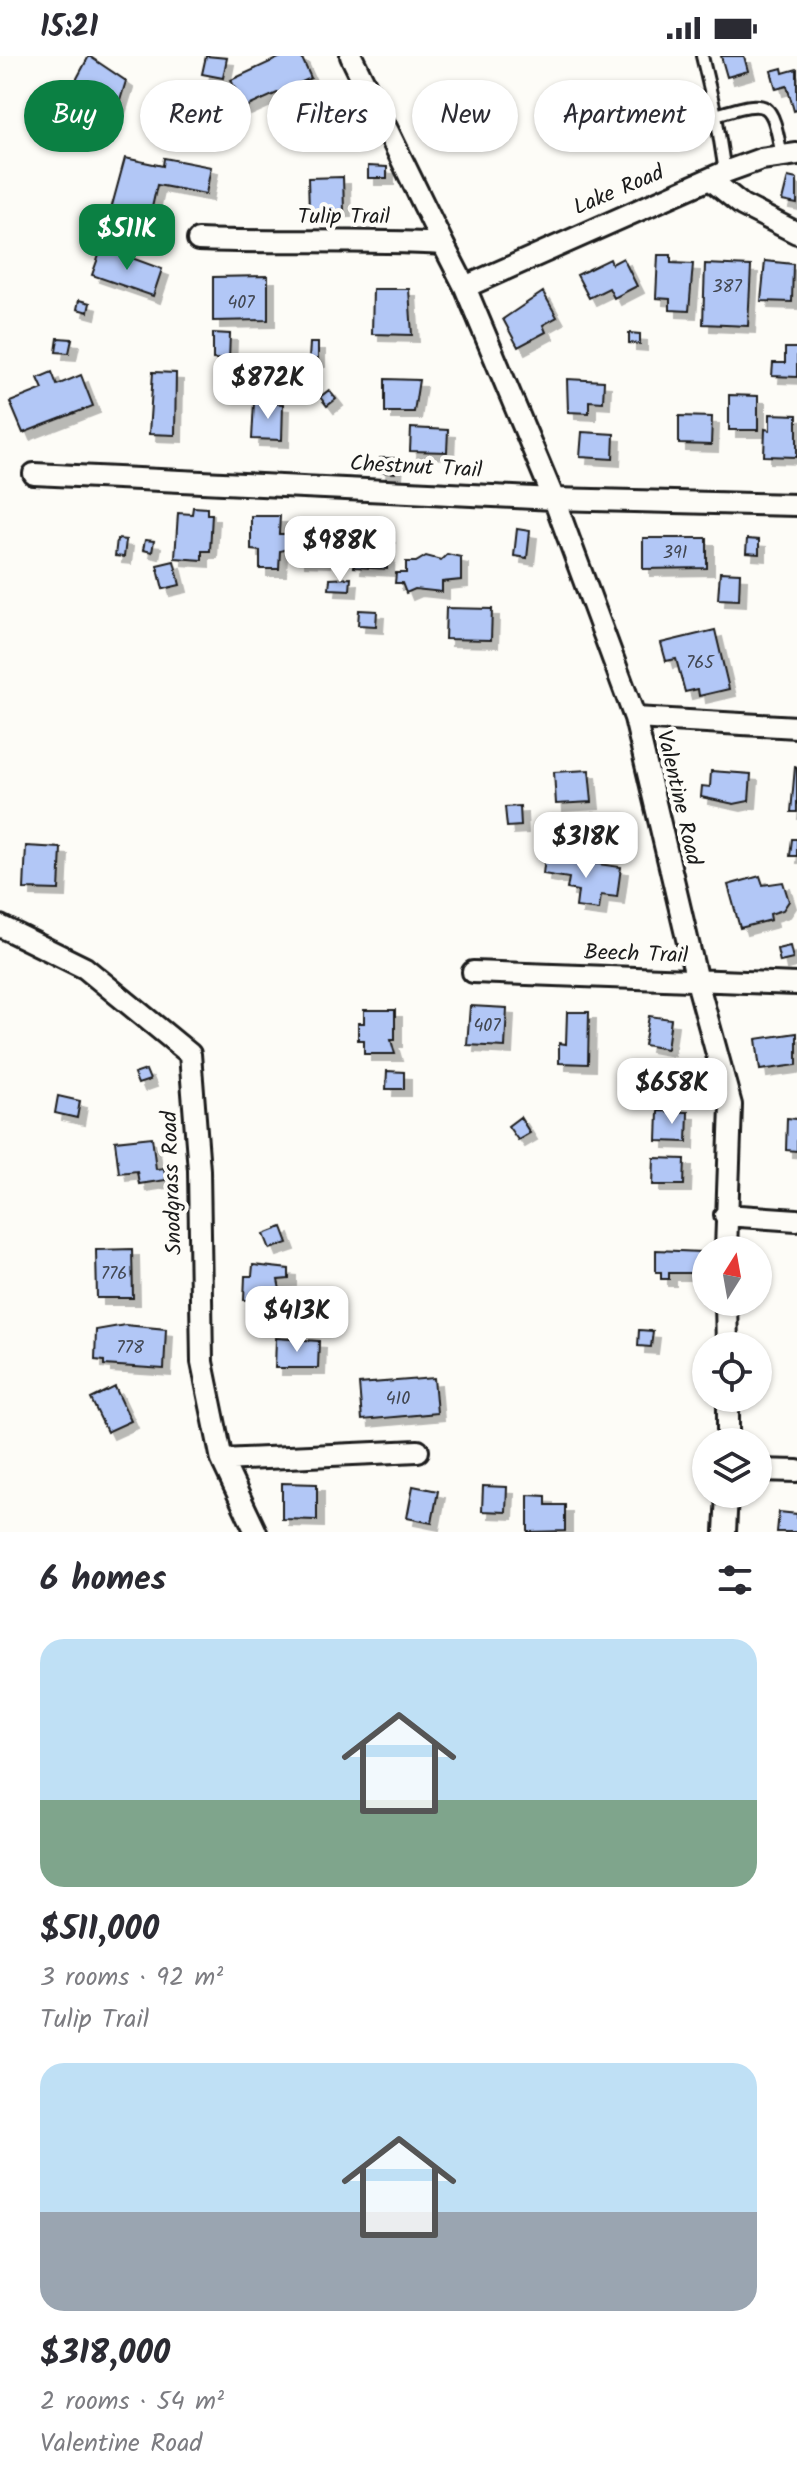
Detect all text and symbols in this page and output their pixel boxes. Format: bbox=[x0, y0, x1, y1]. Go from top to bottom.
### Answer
text: 15:21 bbox=[40, 4, 98, 52]
chip: Buy bbox=[24, 80, 124, 152]
chip: Rent bbox=[140, 80, 251, 152]
chip: Filters bbox=[267, 80, 396, 152]
chip: New bbox=[412, 80, 518, 152]
chip: Apartment bbox=[534, 80, 715, 152]
street label: Lake Road bbox=[568, 156, 671, 226]
street label: Tulip Trail bbox=[298, 200, 391, 235]
pin: $511K bbox=[71, 204, 183, 272]
text: $511K bbox=[97, 209, 157, 251]
house number: 387 bbox=[712, 273, 742, 302]
house number: 407 bbox=[227, 289, 255, 318]
pin: $872K bbox=[212, 353, 324, 421]
text: $872K bbox=[231, 358, 305, 400]
street label: Chestnut Trail bbox=[349, 447, 484, 489]
pin: $988K bbox=[284, 516, 396, 584]
text: $988K bbox=[303, 521, 377, 563]
house number: 391 bbox=[663, 539, 687, 568]
house number: 765 bbox=[686, 649, 715, 678]
street label: Valentine Road bbox=[645, 727, 711, 870]
pin: $318K bbox=[530, 812, 642, 880]
text: $318K bbox=[552, 817, 620, 859]
street label: Beech Trail bbox=[583, 936, 689, 974]
house number: 407 bbox=[473, 1012, 501, 1041]
pin: $658K bbox=[616, 1058, 728, 1126]
text: $658K bbox=[635, 1063, 709, 1105]
street label: Snodgrass Road bbox=[153, 1109, 193, 1256]
north arrow bbox=[692, 1236, 772, 1316]
map controls bbox=[692, 1236, 772, 1508]
house number: 776 bbox=[101, 1260, 127, 1289]
pin: $413K bbox=[241, 1286, 353, 1354]
text: $413K bbox=[263, 1291, 331, 1333]
button: locate bbox=[692, 1332, 772, 1412]
house number: 778 bbox=[116, 1334, 144, 1363]
house number: 410 bbox=[386, 1385, 410, 1414]
button: layers bbox=[692, 1428, 772, 1508]
text: 6 homes bbox=[40, 1553, 166, 1607]
icon: filters bbox=[713, 1558, 757, 1602]
icon: home bbox=[327, 1691, 471, 1835]
text: $511,000 bbox=[40, 1903, 159, 1957]
text: 3 rooms · 92 m² bbox=[40, 1957, 223, 1999]
text: Tulip Trail bbox=[40, 1999, 149, 2041]
icon: home bbox=[327, 2115, 471, 2259]
text: $318,000 bbox=[40, 2327, 170, 2381]
text: 2 rooms · 54 m² bbox=[40, 2381, 224, 2423]
text: Valentine Road bbox=[40, 2423, 202, 2465]

